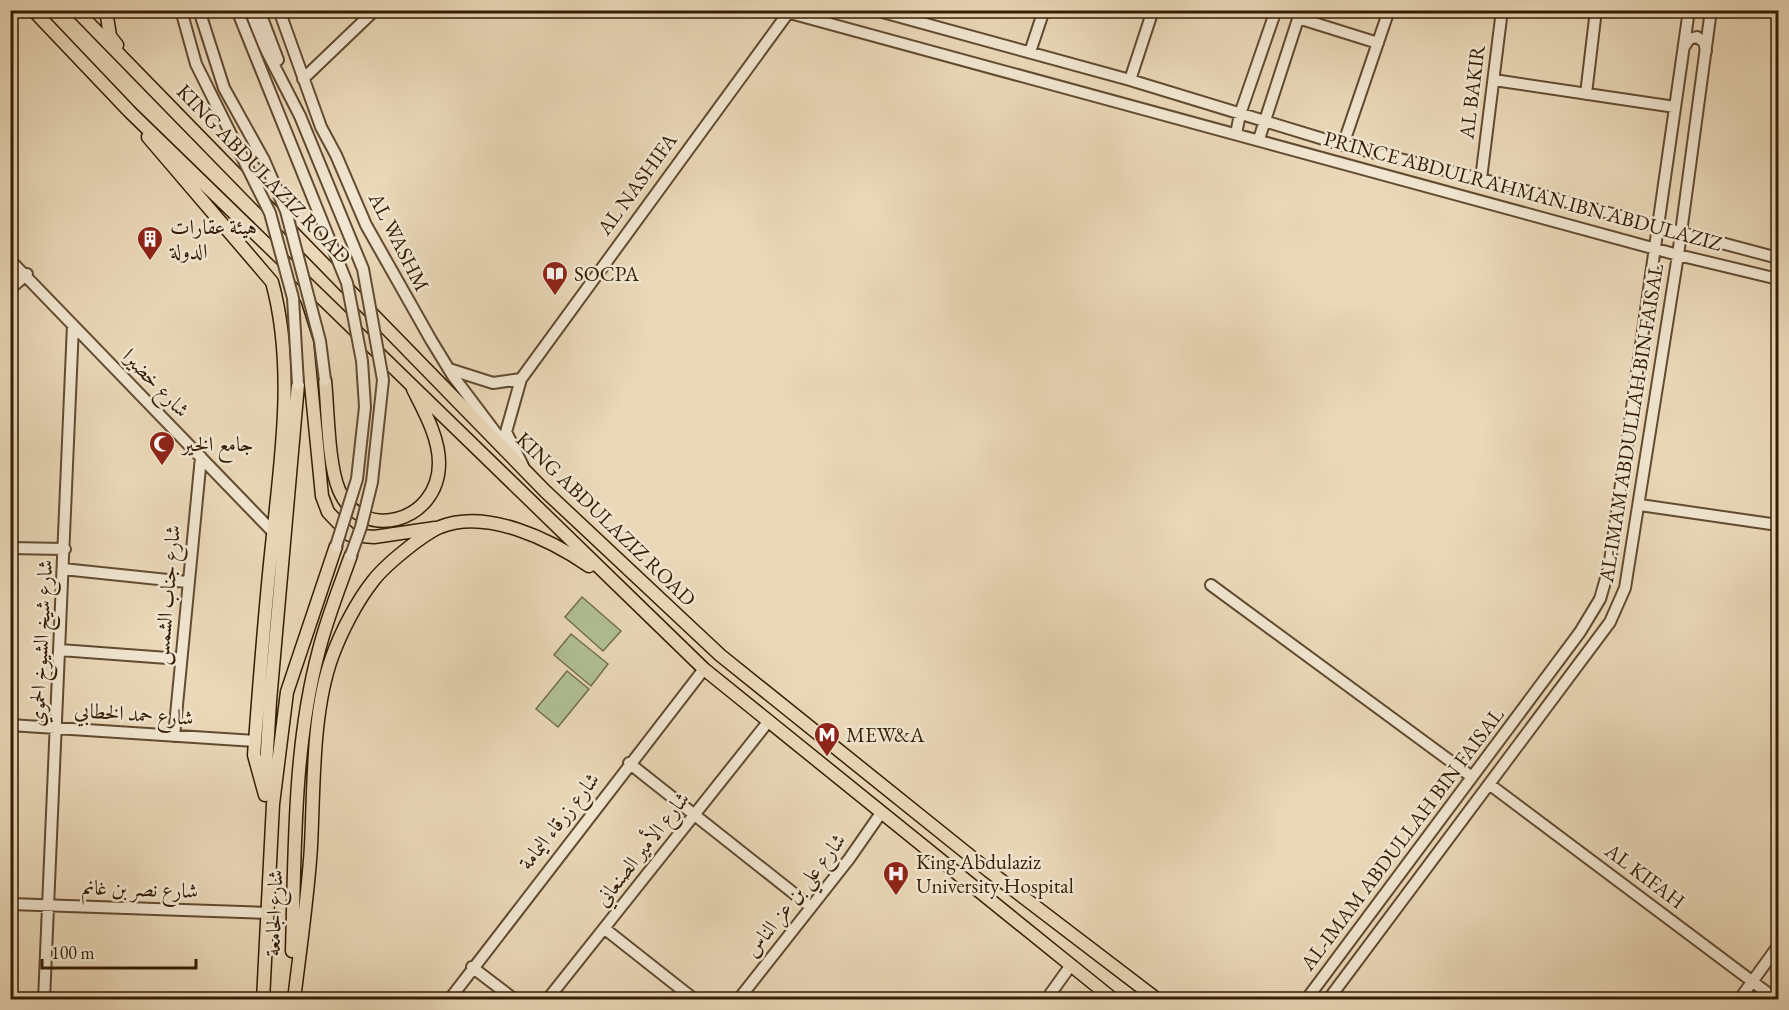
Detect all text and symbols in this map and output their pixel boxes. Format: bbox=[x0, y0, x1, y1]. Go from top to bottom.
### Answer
street label: AL BAKIR bbox=[1452, 42, 1491, 141]
street label: KING ABDULAZIZ ROAD bbox=[171, 78, 358, 269]
street label: PRINCE ABDULRAHMAN IBN ABDULAZIZ bbox=[1321, 124, 1726, 257]
street label: AL NASHIFA bbox=[590, 127, 683, 241]
street label: AL WASHM bbox=[363, 187, 436, 296]
place label: هيئة عقارات الدولة bbox=[169, 213, 257, 264]
building icon: هيئة عقارات الدولة bbox=[135, 224, 165, 262]
library icon: SOCPA bbox=[540, 259, 570, 297]
place label: SOCPA bbox=[574, 260, 639, 287]
street label: AL-IMAM ABDULLAH BIN FAISAL bbox=[1592, 261, 1669, 585]
street label: شارع خضيرا bbox=[113, 342, 196, 426]
street label: KING ABDULAZIZ ROAD bbox=[511, 426, 702, 612]
mosque icon: جامع الخير bbox=[147, 429, 177, 467]
place label: جامع الخير bbox=[180, 430, 254, 463]
street label: شارع جناب الشمس bbox=[147, 524, 191, 667]
street label: شارع شيخ الشيوخ الحموي bbox=[23, 559, 64, 728]
street label: شارع حمد الخطابي bbox=[73, 696, 195, 736]
street label: AL-IMAM ABDULLAH BIN FAISAL bbox=[1293, 701, 1510, 976]
metro station icon: MEW&A bbox=[812, 720, 842, 758]
place label: MEW&A bbox=[846, 721, 925, 748]
street label: شارع زرقاء اليمامة bbox=[512, 766, 609, 878]
street label: شارع الأمير الصنعاني bbox=[587, 785, 699, 915]
street label: شارع علي بن عز الناس bbox=[738, 827, 857, 966]
street label: AL KIFAH bbox=[1599, 836, 1691, 914]
place label: King Abdulaziz University Hospital bbox=[916, 848, 1074, 899]
hospital icon: King Abdulaziz University Hospital bbox=[881, 859, 911, 897]
street label: شارع الجامعة bbox=[258, 869, 294, 957]
street label: شارع نصر بن غانم bbox=[81, 873, 199, 909]
scale bar bbox=[42, 932, 196, 970]
text: 100 m bbox=[51, 941, 95, 964]

